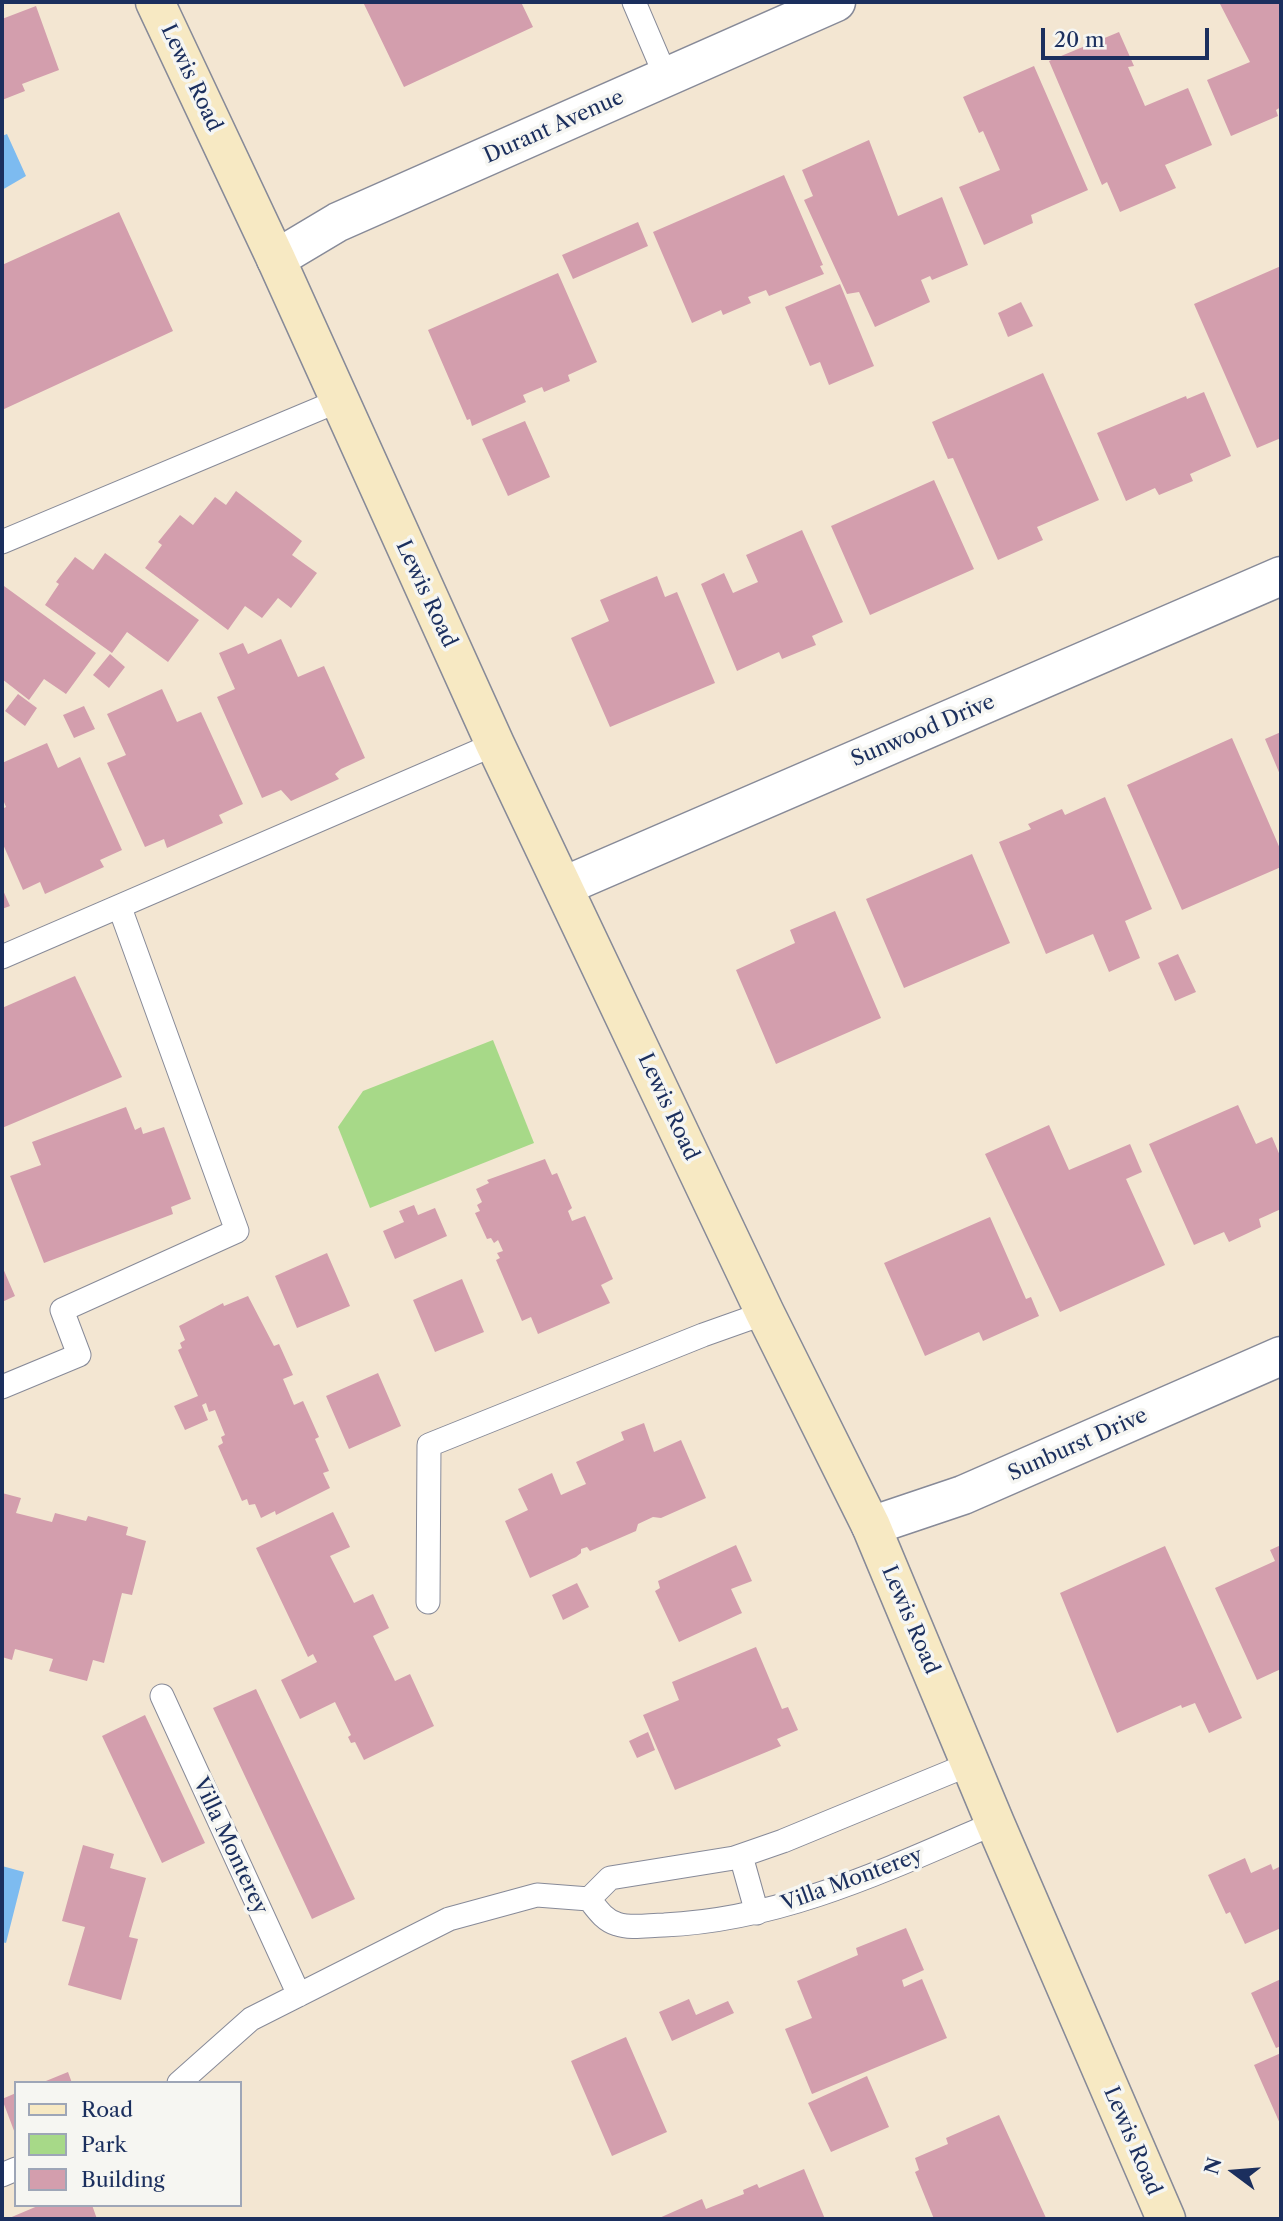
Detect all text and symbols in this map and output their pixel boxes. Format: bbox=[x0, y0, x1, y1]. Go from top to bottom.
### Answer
scale bar bbox=[1045, 14, 1213, 58]
street label: Lewis Road bbox=[155, 20, 227, 136]
text: 20 m bbox=[1054, 27, 1105, 52]
street label: Durant Avenue bbox=[480, 85, 628, 169]
street label: Lewis Road bbox=[390, 536, 462, 652]
street label: Sunwood Drive bbox=[847, 689, 999, 773]
street label: Lewis Road bbox=[632, 1049, 704, 1165]
street label: Sunburst Drive bbox=[1004, 1403, 1152, 1487]
street label: Lewis Road bbox=[876, 1562, 944, 1678]
street label: Villa Monterey bbox=[187, 1774, 273, 1918]
street label: Villa Monterey bbox=[778, 1843, 926, 1917]
legend bbox=[14, 2081, 242, 2207]
street label: Lewis Road bbox=[1098, 2083, 1166, 2199]
text: Road bbox=[81, 2097, 133, 2122]
text: Park bbox=[81, 2132, 127, 2157]
north arrow bbox=[1199, 2137, 1269, 2207]
text: N bbox=[1200, 2155, 1227, 2177]
text: Building bbox=[81, 2167, 165, 2192]

